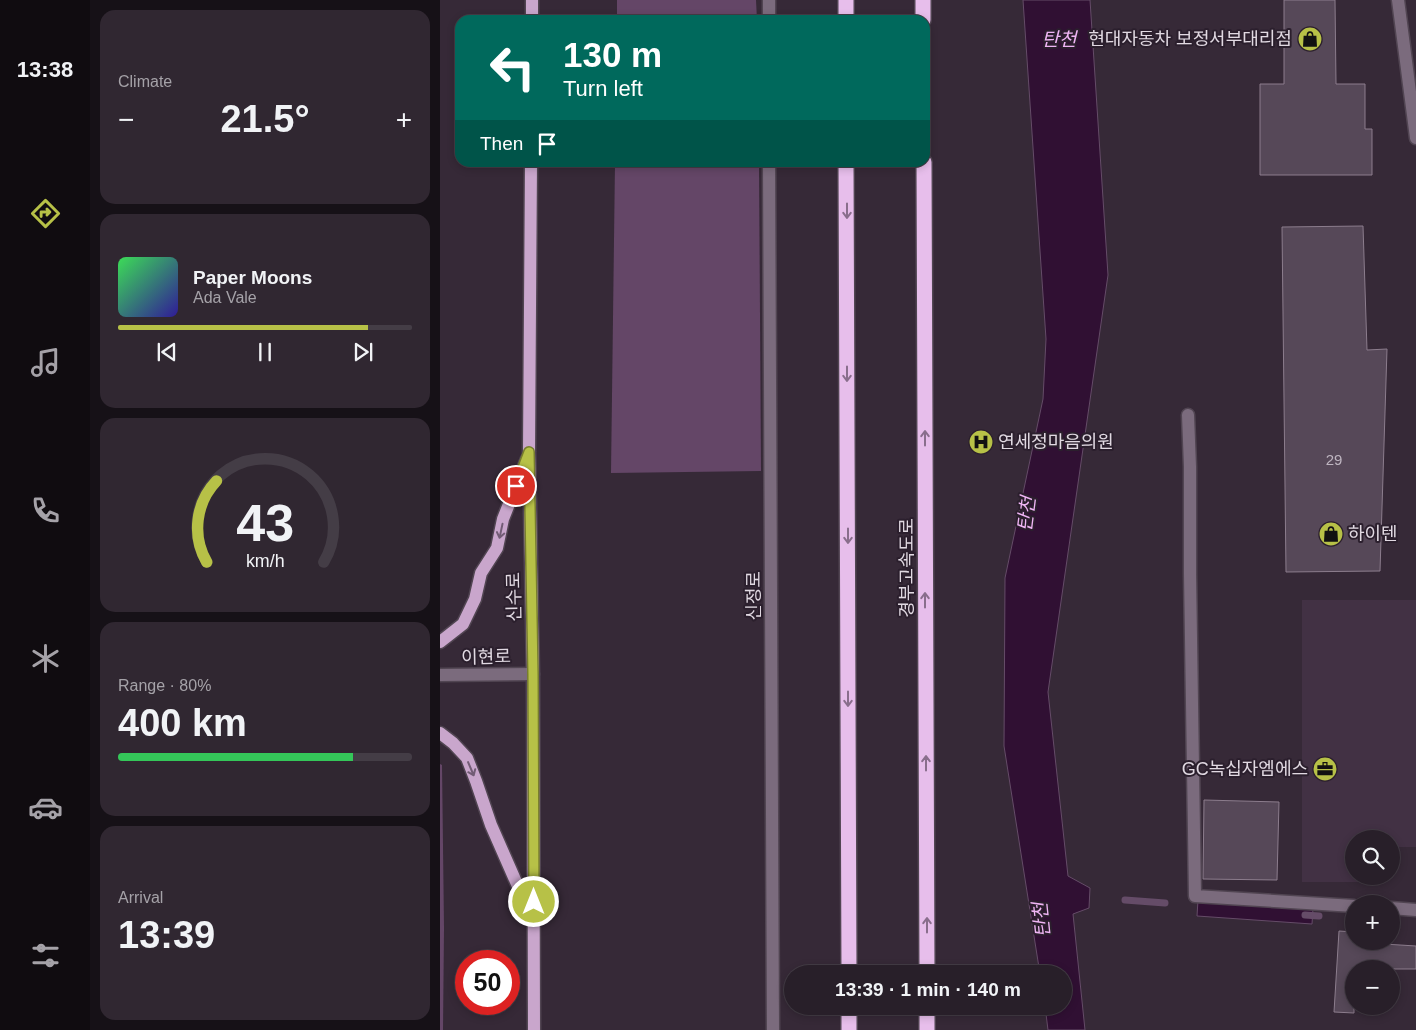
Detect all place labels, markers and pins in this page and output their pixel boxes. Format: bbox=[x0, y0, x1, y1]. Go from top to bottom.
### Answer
shop icon: 현대자동차 보정서부대리점 bbox=[1297, 26, 1323, 52]
place label: 현대자동차 보정서부대리점 bbox=[1088, 29, 1292, 49]
hospital icon: 연세정마음의원 bbox=[968, 429, 994, 455]
place label: 연세정마음의원 bbox=[998, 432, 1114, 452]
pin bbox=[495, 465, 537, 507]
shop icon: 하이텐 bbox=[1318, 521, 1344, 547]
place label: 하이텐 bbox=[1348, 524, 1398, 544]
office icon: GC녹십자엠에스 bbox=[1312, 756, 1338, 782]
place label: GC녹십자엠에스 bbox=[1182, 759, 1308, 779]

